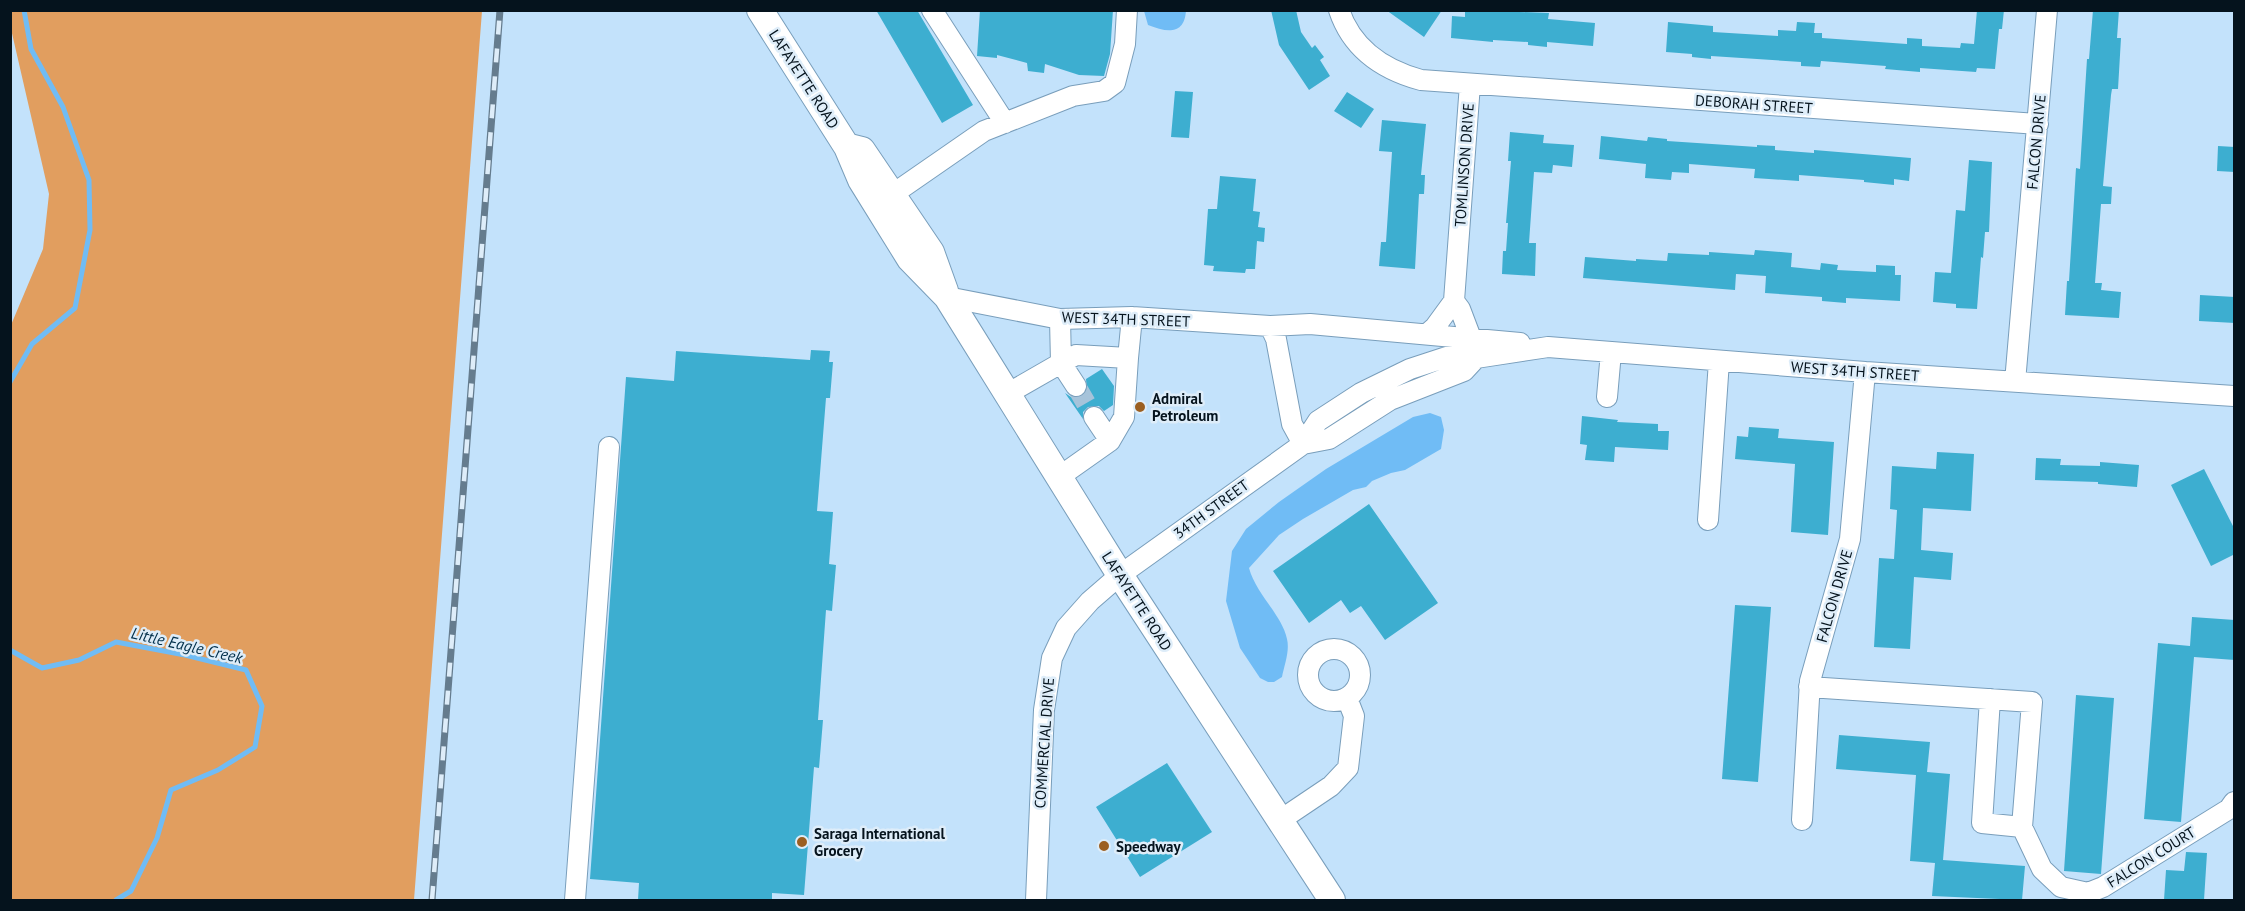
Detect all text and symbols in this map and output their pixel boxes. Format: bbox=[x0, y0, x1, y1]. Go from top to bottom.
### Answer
street label: LAFAYETTE ROAD bbox=[765, 26, 843, 132]
street label: DEBORAH STREET bbox=[1695, 90, 1814, 118]
street label: FALCON DRIVE bbox=[2022, 94, 2050, 190]
street label: TOMLINSON DRIVE bbox=[1450, 103, 1478, 227]
street label: WEST 34TH STREET bbox=[1061, 307, 1191, 331]
street label: WEST 34TH STREET bbox=[1790, 357, 1920, 385]
place label: Admiral Petroleum bbox=[1152, 389, 1218, 425]
marker: Admiral Petroleum bbox=[1133, 400, 1147, 414]
street label: 34TH STREET bbox=[1170, 475, 1253, 543]
street label: FALCON DRIVE bbox=[1812, 547, 1856, 645]
street label: LAFAYETTE ROAD bbox=[1098, 548, 1176, 654]
water label: Little Eagle Creek bbox=[129, 622, 245, 668]
street label: COMMERCIAL DRIVE bbox=[1030, 677, 1058, 809]
street label: FALCON COURT bbox=[2103, 822, 2199, 892]
place label: Saraga International Grocery bbox=[814, 824, 945, 860]
marker: Saraga International Grocery bbox=[795, 835, 809, 849]
place label: Speedway bbox=[1116, 837, 1182, 856]
marker: Speedway bbox=[1097, 839, 1111, 853]

